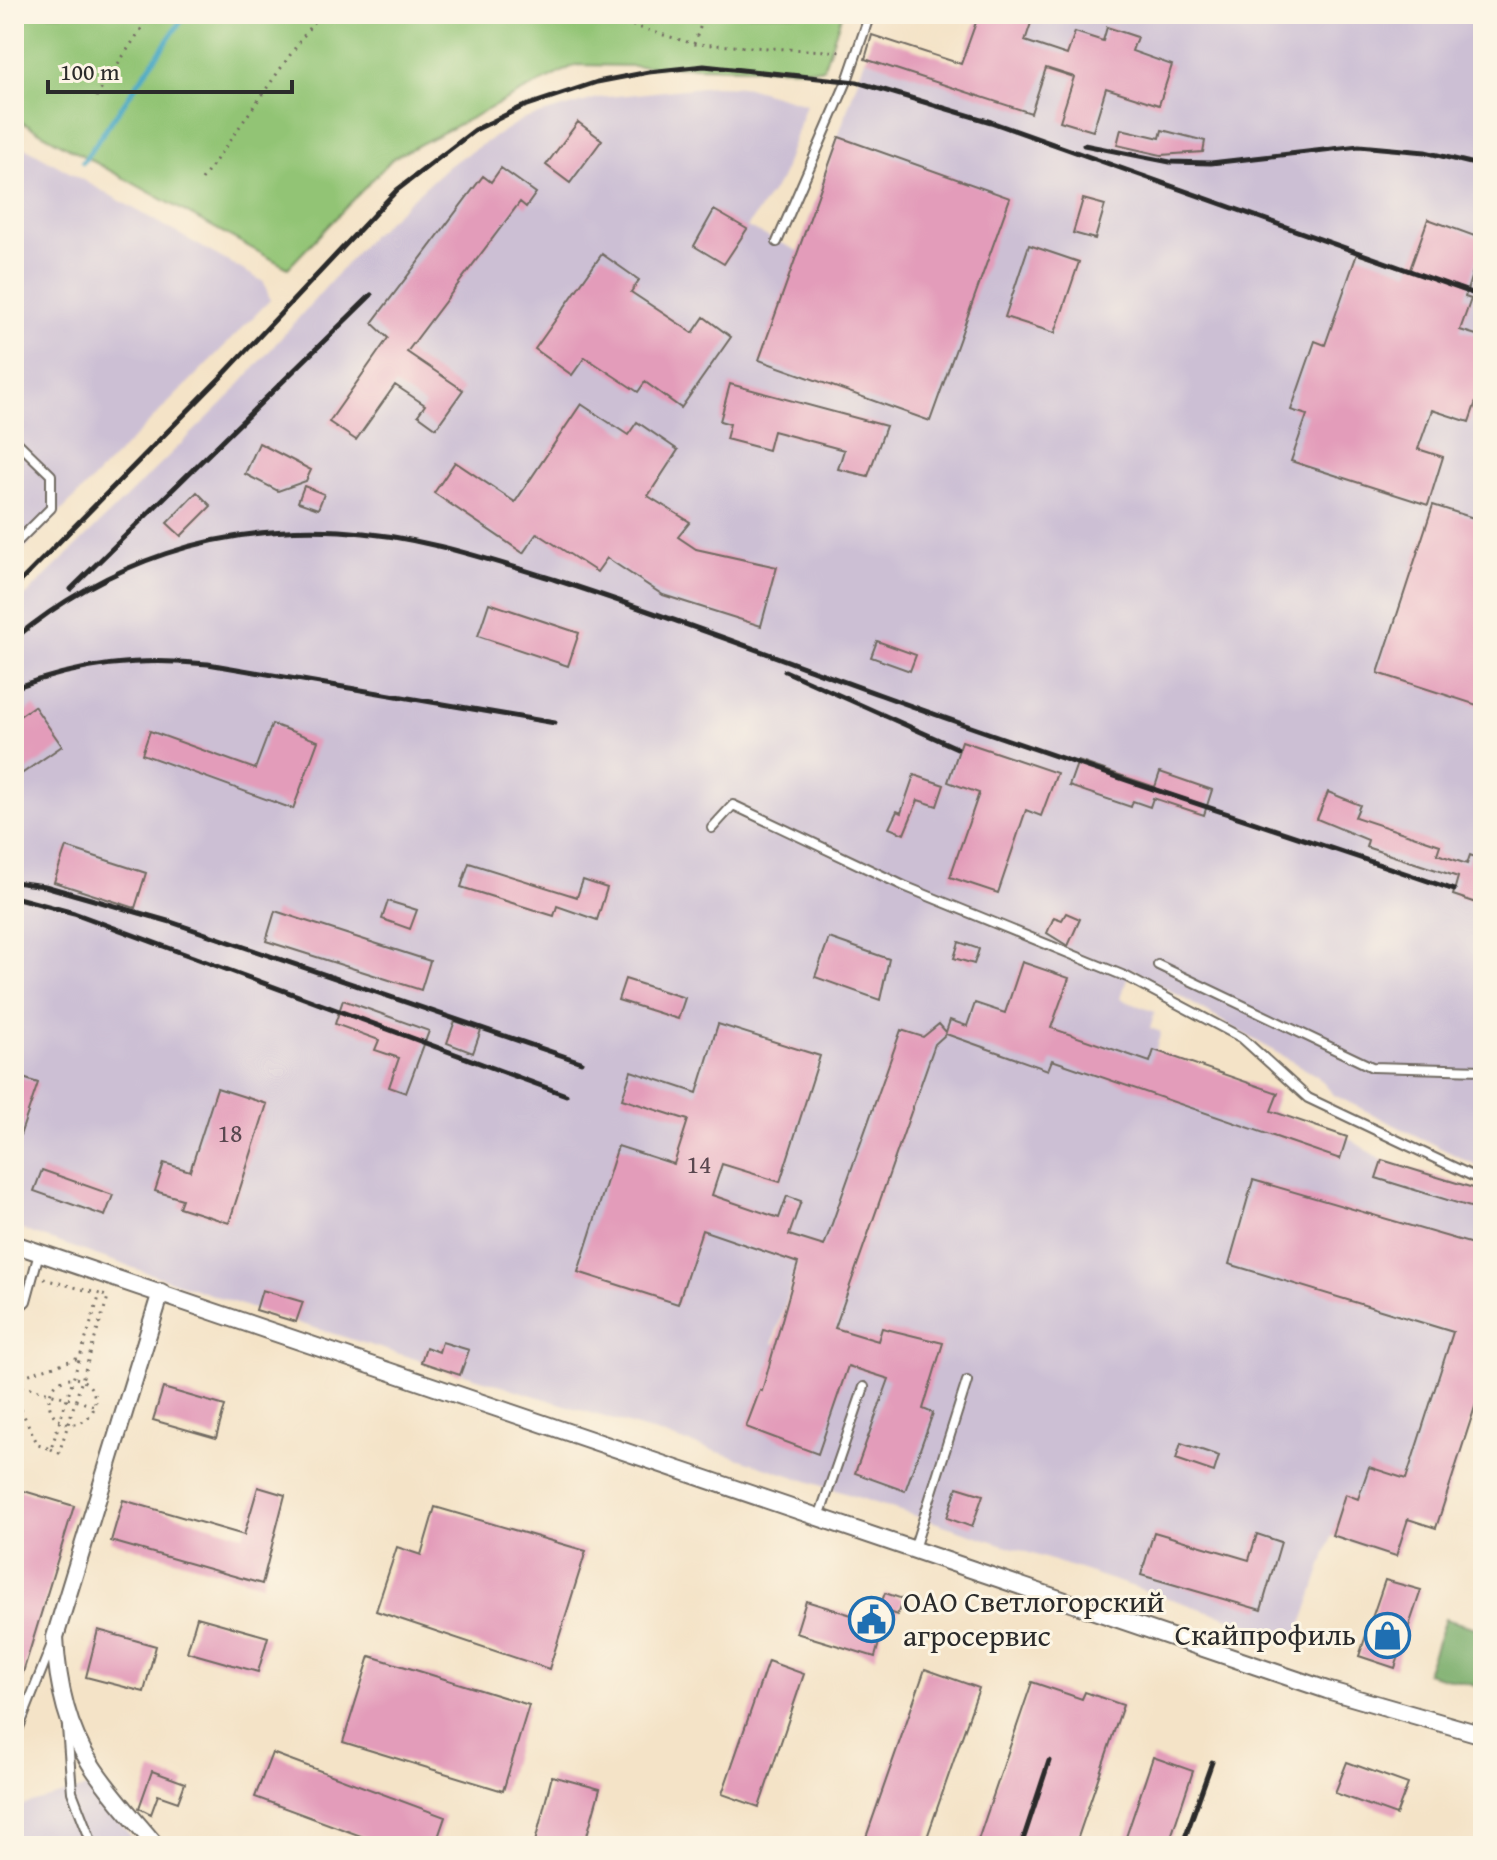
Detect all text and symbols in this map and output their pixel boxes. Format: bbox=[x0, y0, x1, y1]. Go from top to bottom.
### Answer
scale bar bbox=[48, 44, 292, 94]
text: 100 m bbox=[60, 54, 120, 89]
house number: 18 bbox=[217, 1113, 243, 1152]
house number: 14 bbox=[686, 1144, 712, 1183]
place label: ОАО Светлогорский агросервис bbox=[903, 1579, 1165, 1657]
public building icon: ОАО Светлогорский агросервис bbox=[848, 1595, 896, 1643]
shop icon: Скайпрофиль bbox=[1363, 1611, 1411, 1659]
place label: Скайпрофиль bbox=[1175, 1612, 1356, 1656]

